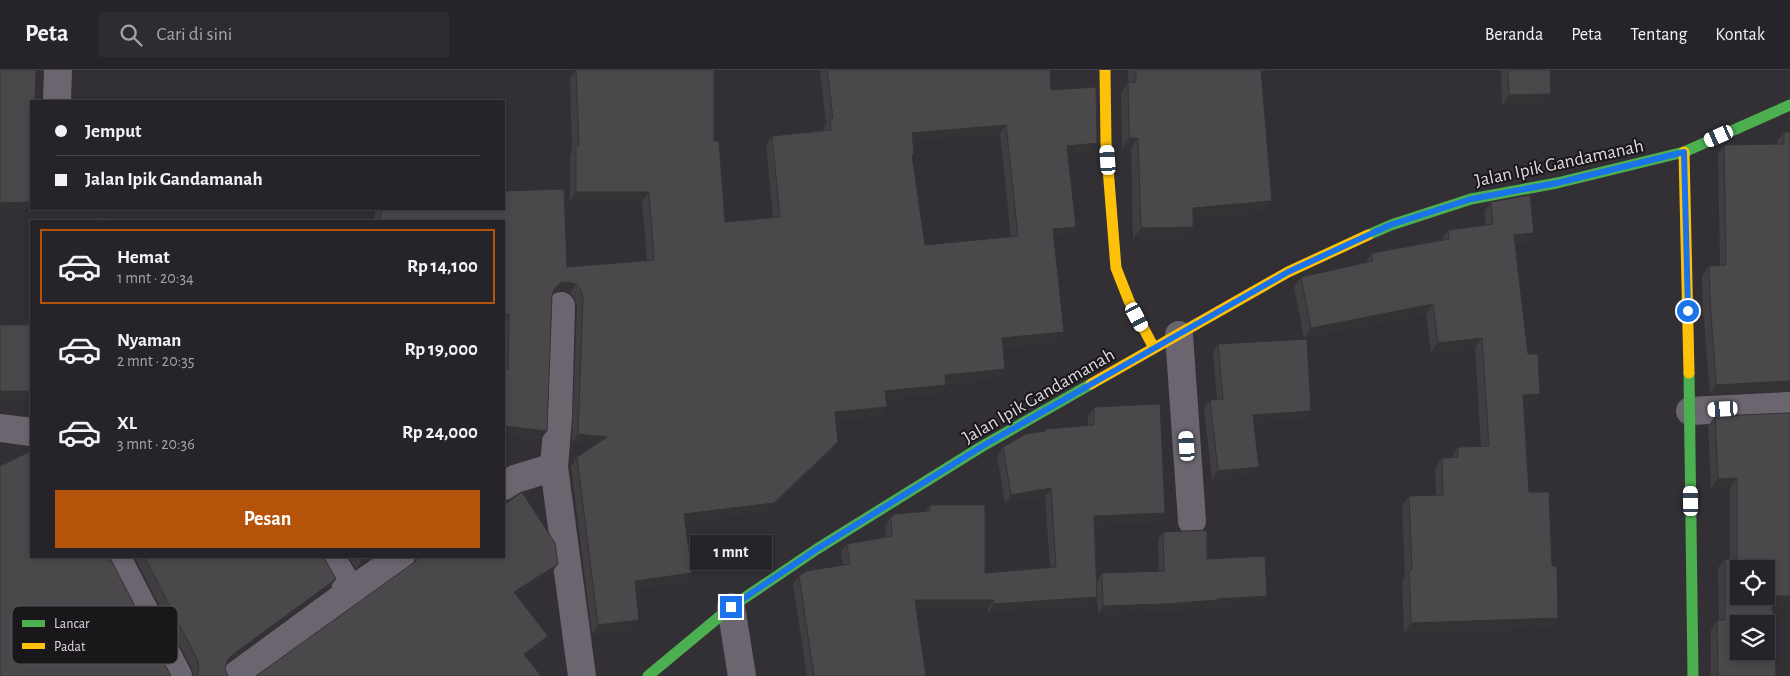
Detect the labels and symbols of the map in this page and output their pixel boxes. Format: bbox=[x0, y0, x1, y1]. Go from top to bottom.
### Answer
car bbox=[1702, 123, 1735, 149]
street label: Jalan Ipik Gandamanah bbox=[1473, 136, 1645, 191]
car bbox=[1099, 145, 1116, 175]
car bbox=[1123, 300, 1150, 334]
route start bbox=[1677, 300, 1699, 322]
street label: Jalan Ipik Gandamanah bbox=[960, 345, 1118, 448]
car bbox=[1707, 401, 1738, 417]
car bbox=[1178, 431, 1195, 461]
car bbox=[1683, 486, 1698, 516]
callout: 1 mnt bbox=[690, 534, 772, 570]
route end bbox=[720, 596, 742, 618]
legend bbox=[12, 606, 178, 664]
text: Lancar bbox=[54, 617, 90, 631]
text: Padat bbox=[54, 640, 86, 654]

